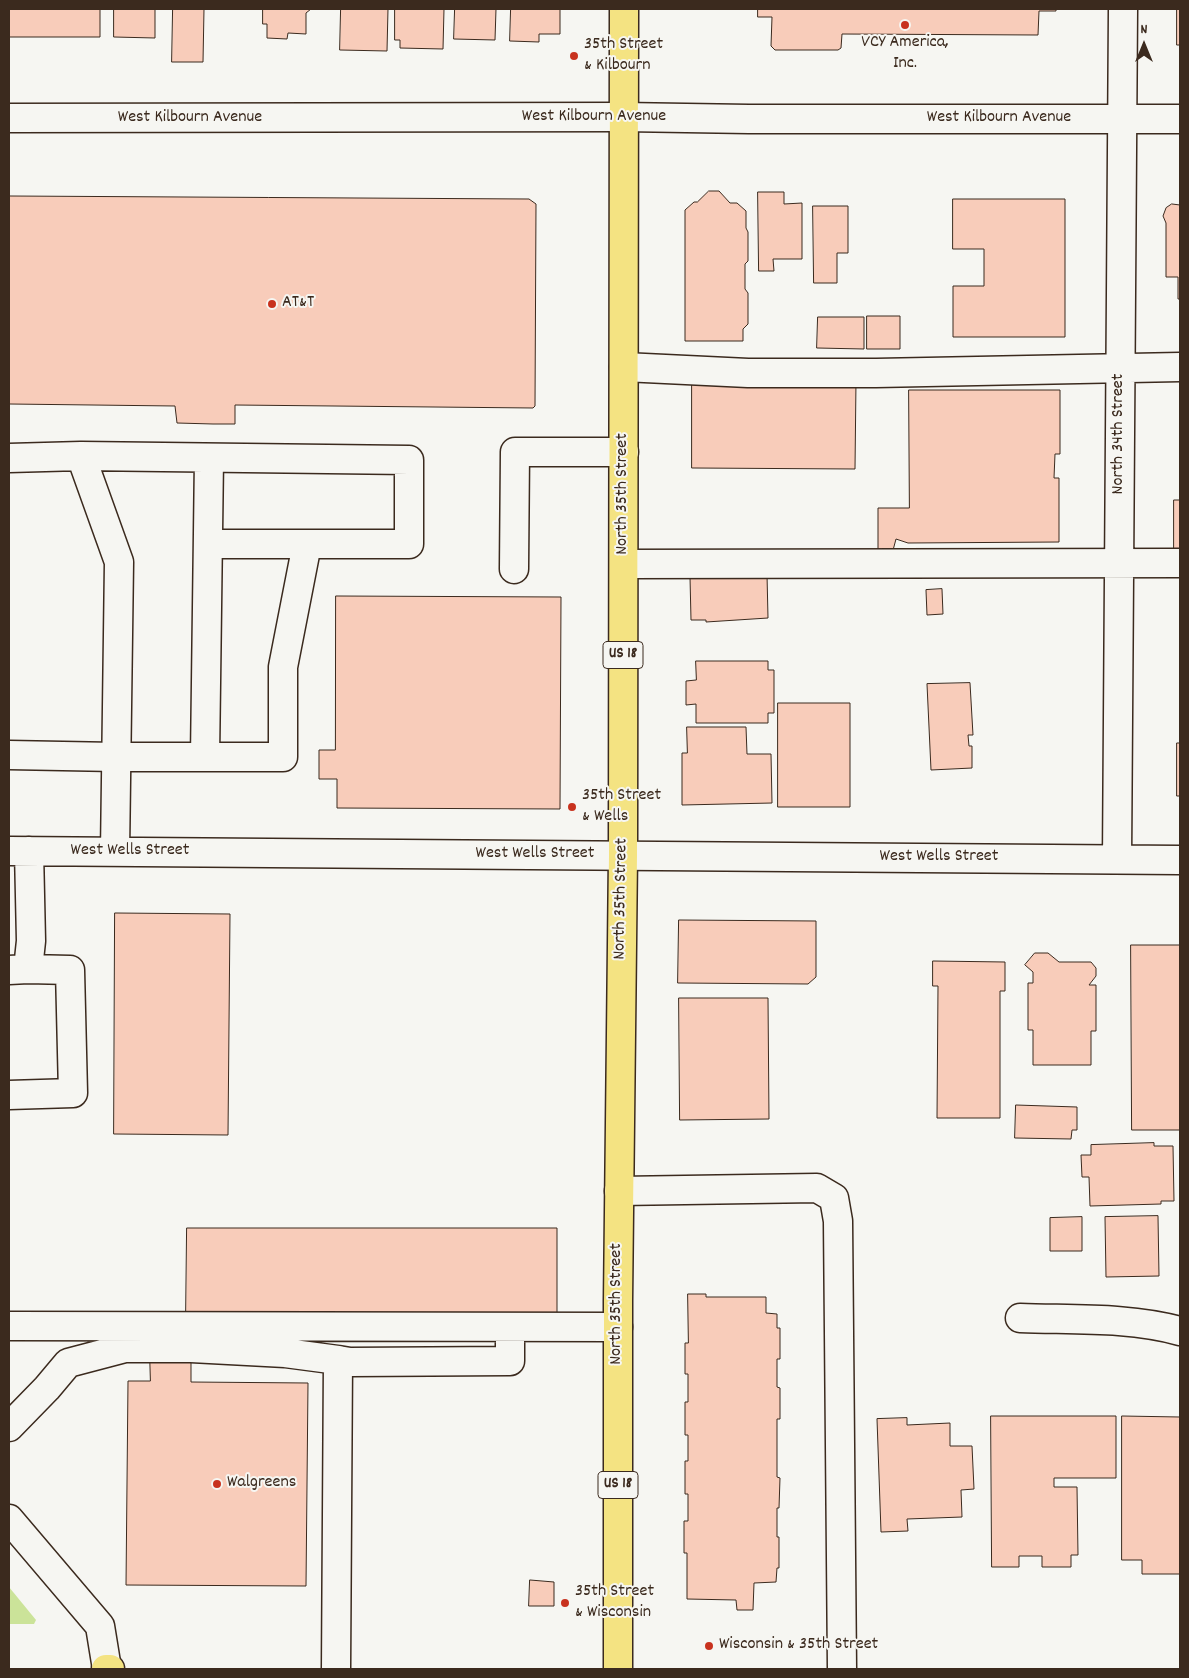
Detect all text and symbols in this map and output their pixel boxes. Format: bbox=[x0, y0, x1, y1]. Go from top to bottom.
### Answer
marker: VCY America, Inc. bbox=[899, 19, 911, 31]
north arrow bbox=[1119, 20, 1169, 70]
text: N bbox=[1141, 20, 1147, 40]
place label: VCY America, Inc. bbox=[861, 33, 949, 76]
place label: 35th Street & Kilbourn bbox=[584, 35, 663, 78]
marker: 35th Street & Kilbourn bbox=[568, 50, 580, 62]
street label: West Kilbourn Avenue bbox=[522, 107, 666, 129]
street label: West Kilbourn Avenue bbox=[118, 108, 262, 130]
street label: West Kilbourn Avenue bbox=[927, 108, 1071, 130]
place label: AT&T bbox=[282, 293, 314, 315]
marker: AT&T bbox=[266, 298, 278, 310]
street label: North 34th Street bbox=[1109, 374, 1131, 494]
street label: North 35th Street bbox=[613, 433, 635, 555]
road number: US 18 bbox=[603, 642, 643, 668]
place label: 35th Street & Wells bbox=[582, 786, 661, 829]
marker: 35th Street & Wells bbox=[566, 801, 578, 813]
street label: North 35th Street bbox=[610, 838, 634, 960]
street label: West Wells Street bbox=[71, 841, 189, 863]
street label: West Wells Street bbox=[476, 844, 594, 866]
street label: West Wells Street bbox=[880, 847, 998, 869]
street label: North 35th Street bbox=[607, 1243, 629, 1365]
road number: US 18 bbox=[598, 1472, 638, 1498]
place label: Walgreens bbox=[227, 1473, 296, 1495]
marker: Walgreens bbox=[211, 1478, 223, 1490]
place label: 35th Street & Wisconsin bbox=[575, 1582, 654, 1625]
marker: 35th Street & Wisconsin bbox=[559, 1597, 571, 1609]
place label: Wisconsin & 35th Street bbox=[719, 1635, 878, 1657]
marker: Wisconsin & 35th Street bbox=[703, 1640, 715, 1652]

